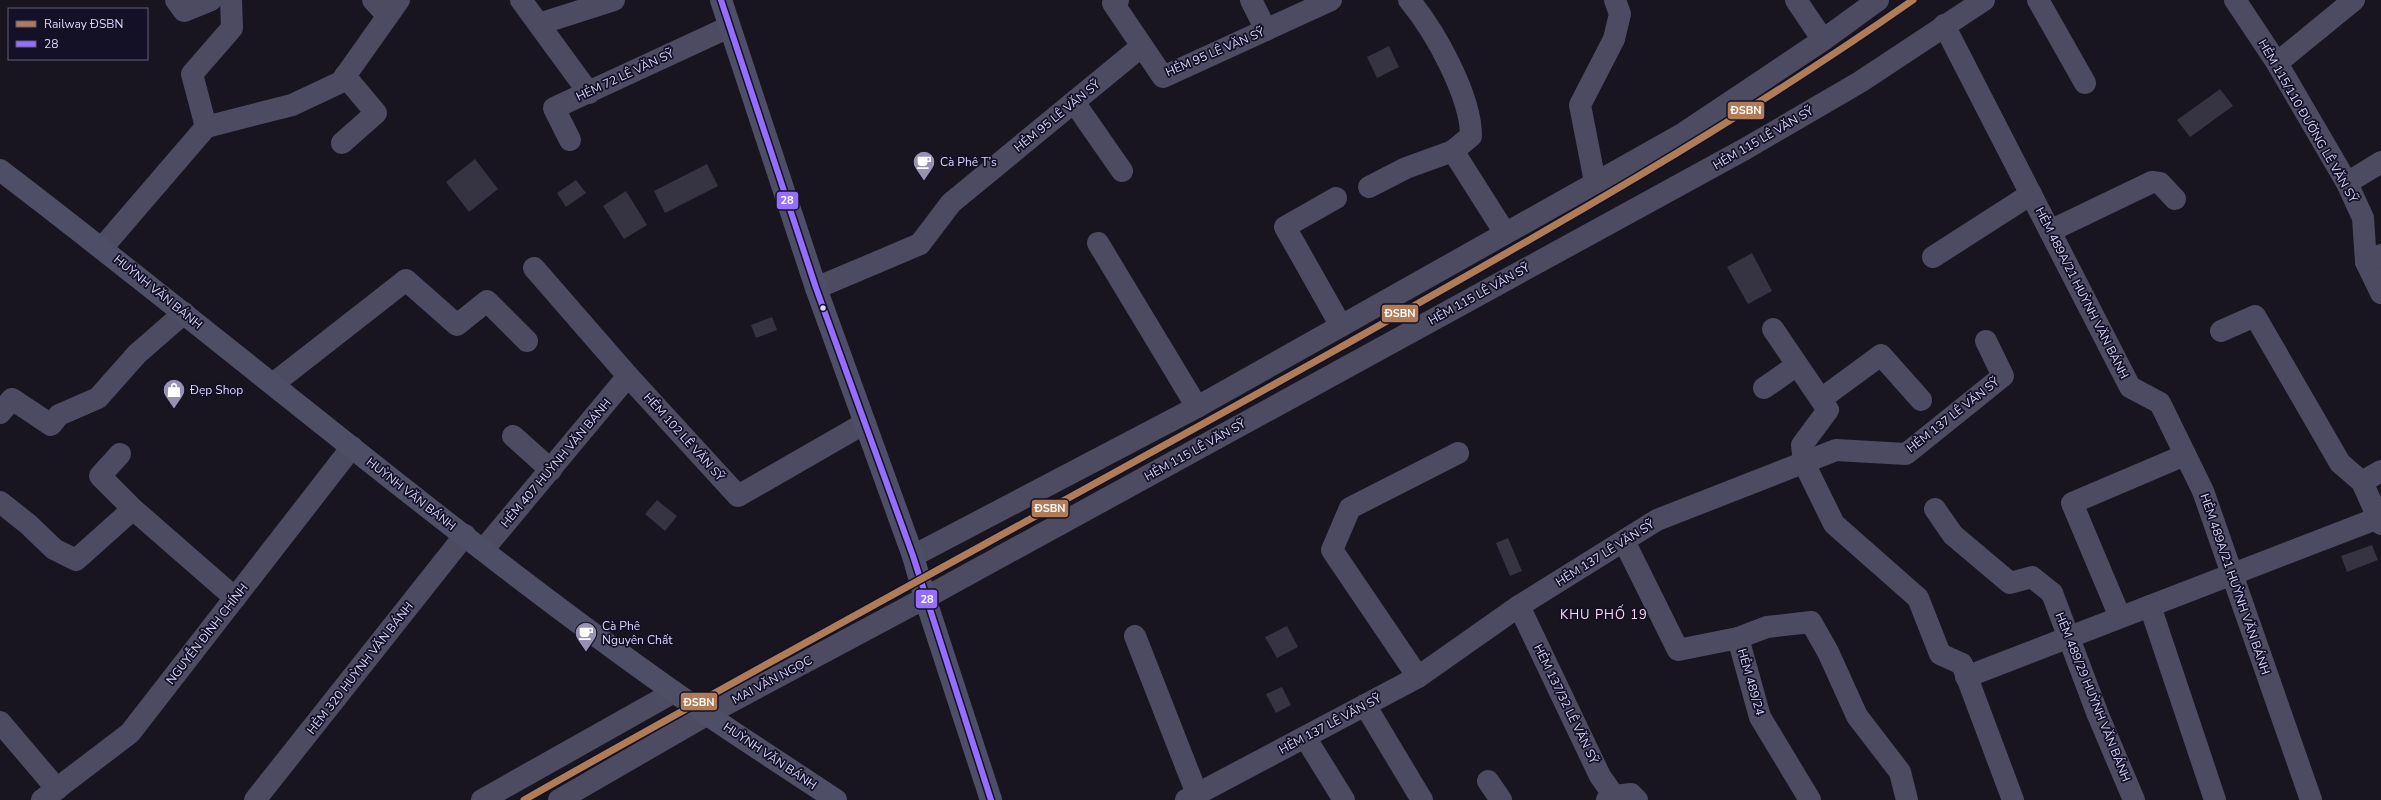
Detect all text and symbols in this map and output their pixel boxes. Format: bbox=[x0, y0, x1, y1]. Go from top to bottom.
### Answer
legend bbox=[8, 8, 148, 60]
text: Railway ĐSBN bbox=[44, 16, 123, 32]
street label: HẺM 95 LÊ VĂN SỸ bbox=[1163, 24, 1268, 80]
text: 28 bbox=[44, 36, 58, 52]
street label: HẺM 115/110 ĐƯỜNG LÊ VĂN SỸ bbox=[2255, 36, 2362, 206]
street label: HẺM 72 LÊ VĂN SỸ bbox=[573, 45, 677, 105]
street label: HẺM 95 LÊ VĂN SỸ bbox=[1011, 76, 1104, 156]
line badge: ĐSBN bbox=[1727, 101, 1765, 120]
street label: HẺM 115 LÊ VĂN SỸ bbox=[1710, 102, 1817, 173]
text: ĐSBN bbox=[1729, 103, 1762, 118]
cafe icon: Cà Phê T’s bbox=[911, 149, 937, 182]
place label: Cà Phê T’s bbox=[940, 154, 997, 170]
line badge: 28 bbox=[776, 191, 799, 210]
text: 28 bbox=[780, 193, 794, 208]
street label: HẺM 489A/21 HUỲNH VĂN BÁNH bbox=[2032, 205, 2132, 381]
street label: HUỲNH VĂN BÁNH bbox=[110, 251, 206, 333]
street label: HẺM 115 LÊ VĂN SỸ bbox=[1426, 259, 1533, 328]
unlabelled marker bbox=[818, 303, 828, 313]
line badge: ĐSBN bbox=[1381, 304, 1419, 323]
text: ĐSBN bbox=[1383, 306, 1416, 321]
street label: HẺM 137 LÊ VĂN SỸ bbox=[1903, 373, 2003, 456]
shop icon: Đẹp Shop bbox=[161, 377, 187, 410]
place label: Đẹp Shop bbox=[189, 382, 243, 398]
street label: HẺM 102 LÊ VĂN SỸ bbox=[640, 390, 728, 485]
street label: HẺM 407 HUỲNH VĂN BÁNH bbox=[497, 395, 615, 531]
street label: HẺM 115 LÊ VĂN SỸ bbox=[1142, 415, 1249, 484]
street label: HUỲNH VĂN BÁNH bbox=[363, 454, 459, 534]
street label: HẺM 489A/21 HUỲNH VĂN BÁNH bbox=[2196, 491, 2274, 677]
line badge: ĐSBN bbox=[1031, 499, 1069, 518]
text: ĐSBN bbox=[1033, 501, 1066, 516]
street label: HẺM 137 LÊ VĂN SỸ bbox=[1553, 516, 1658, 590]
street label: NGUYỄN ĐÌNH CHÍNH bbox=[162, 580, 251, 688]
line badge: 28 bbox=[915, 589, 938, 609]
text: 28 bbox=[920, 592, 934, 607]
street label: HẺM 320 HUỲNH VĂN BÁNH bbox=[303, 599, 417, 737]
district label: KHU PHỐ 19 bbox=[1560, 604, 1648, 624]
street label: HẺM 489/29 HUỲNH VĂN BÁNH bbox=[2052, 610, 2134, 784]
place label: Cà Phê Nguyên Chất bbox=[602, 618, 673, 648]
cafe icon: Cà Phê Nguyên Chất bbox=[573, 620, 599, 653]
street label: HẺM 137/32 LÊ VĂN SỸ bbox=[1530, 642, 1602, 767]
street label: HẺM 489/24 bbox=[1734, 647, 1768, 717]
street label: MAI VĂN NGỌC bbox=[729, 652, 815, 708]
street label: HẺM 137 LÊ VĂN SỸ bbox=[1276, 690, 1385, 758]
line badge: ĐSBN bbox=[680, 692, 718, 711]
text: ĐSBN bbox=[682, 695, 715, 710]
street label: HUỲNH VĂN BÁNH bbox=[720, 719, 820, 793]

